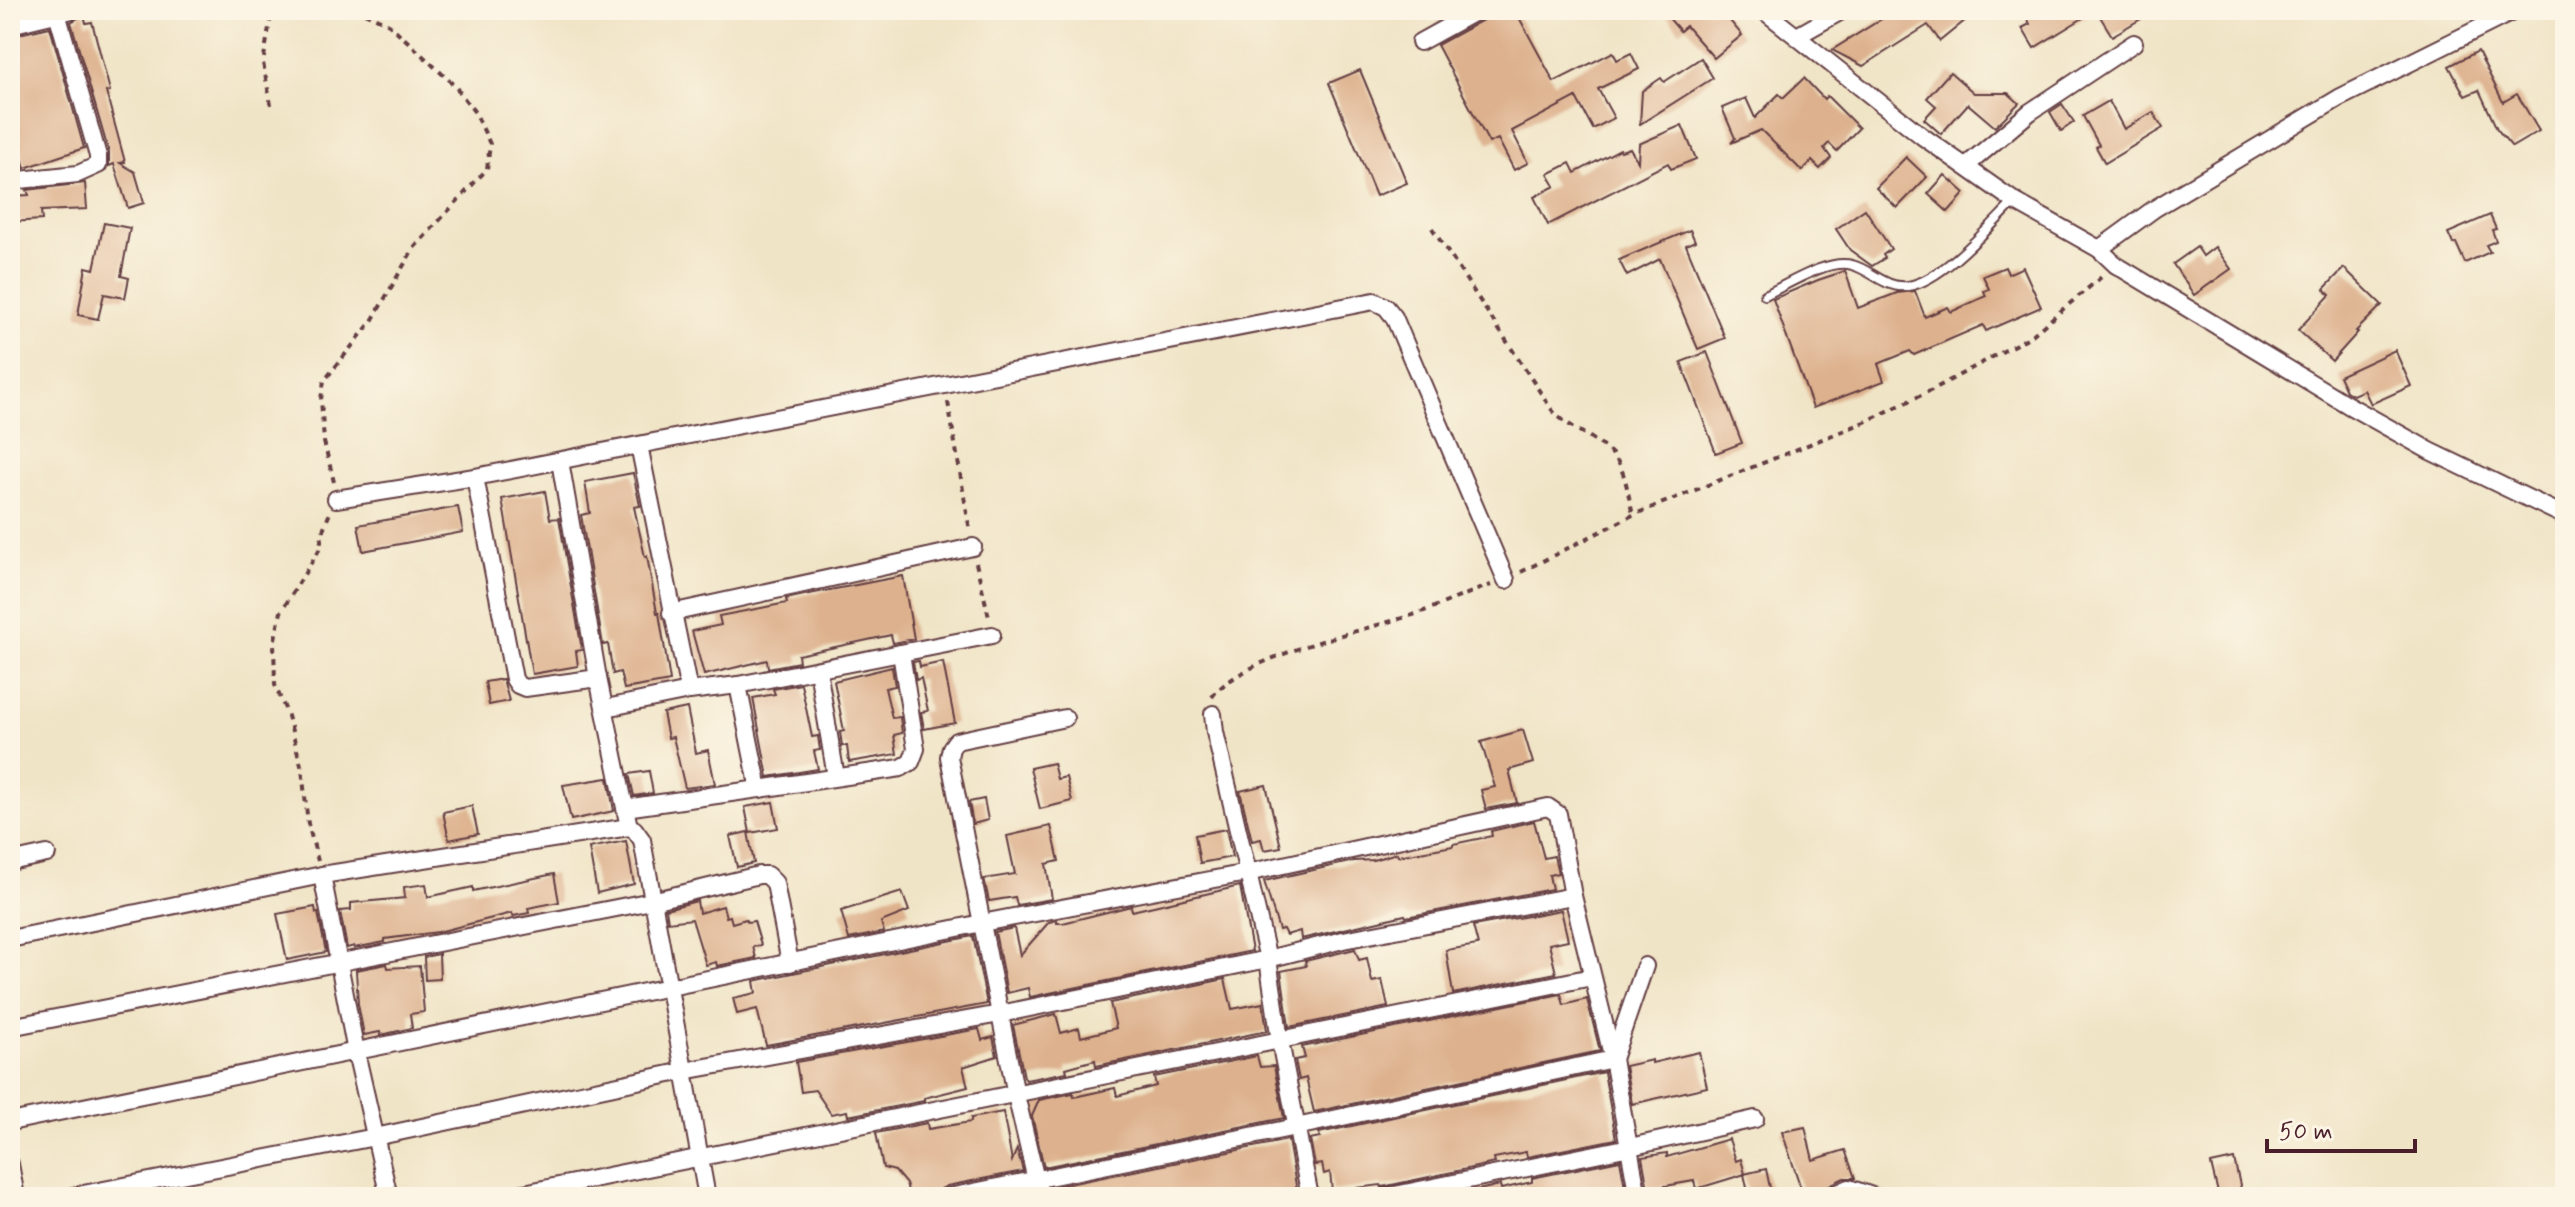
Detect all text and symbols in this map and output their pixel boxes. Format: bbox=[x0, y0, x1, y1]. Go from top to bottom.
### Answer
scale bar bbox=[2267, 1103, 2415, 1153]
text: 50 m bbox=[2279, 1117, 2333, 1148]

